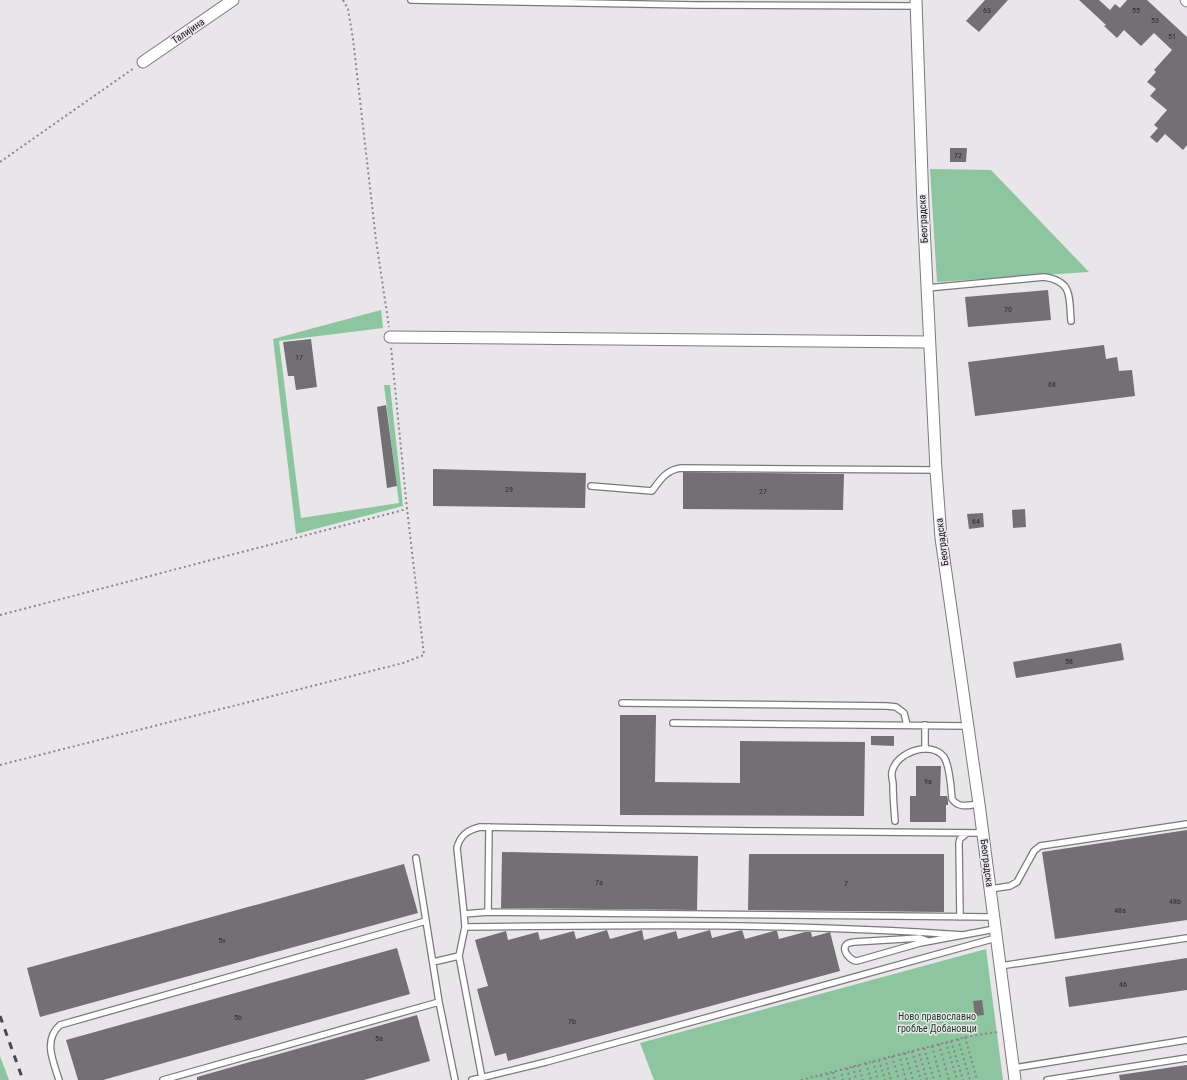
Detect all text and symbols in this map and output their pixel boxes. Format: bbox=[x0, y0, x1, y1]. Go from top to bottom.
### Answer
house number: 63 bbox=[983, 6, 991, 15]
house number: 55 bbox=[1132, 6, 1140, 15]
street label: Талијина bbox=[170, 16, 207, 46]
house number: 53 bbox=[1151, 16, 1159, 25]
house number: 51 bbox=[1168, 32, 1176, 41]
house number: 72 bbox=[954, 151, 962, 160]
street label: Београдска bbox=[916, 194, 930, 243]
house number: 70 bbox=[1004, 305, 1012, 314]
house number: 17 bbox=[295, 353, 303, 362]
house number: 68 bbox=[1048, 380, 1056, 389]
house number: 29 bbox=[505, 485, 513, 494]
house number: 27 bbox=[759, 487, 767, 496]
street label: Београдска bbox=[934, 517, 950, 567]
house number: 64 bbox=[972, 517, 980, 526]
house number: 58 bbox=[1065, 657, 1073, 666]
house number: 9a bbox=[924, 777, 932, 786]
street label: Београдска bbox=[979, 838, 995, 888]
house number: 7a bbox=[595, 878, 603, 887]
house number: 7 bbox=[844, 879, 848, 888]
house number: 48b bbox=[1169, 897, 1181, 906]
house number: 48a bbox=[1114, 906, 1126, 915]
house number: 5v bbox=[218, 936, 226, 945]
house number: 46 bbox=[1119, 980, 1127, 989]
park label: Ново православно гробље Добановци bbox=[897, 1011, 977, 1034]
house number: 5b bbox=[234, 1013, 242, 1022]
house number: 7b bbox=[568, 1017, 576, 1026]
house number: 5a bbox=[375, 1034, 383, 1043]

